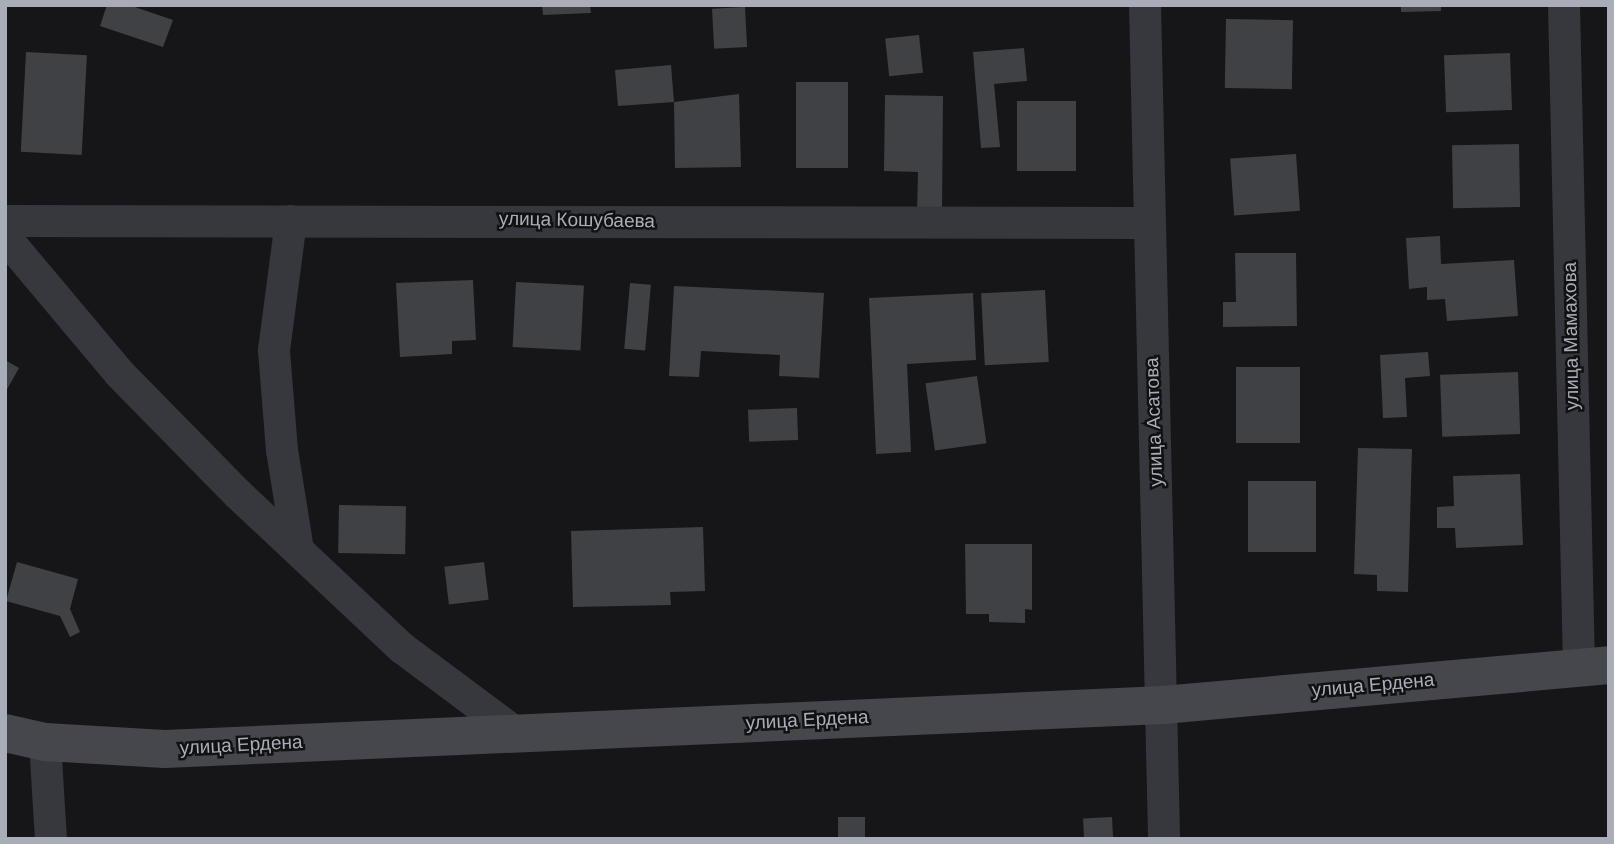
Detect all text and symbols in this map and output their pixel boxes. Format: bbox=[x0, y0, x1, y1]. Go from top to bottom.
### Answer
street label: улица Кошубаева bbox=[499, 207, 655, 233]
street label: улица Мамахова bbox=[1558, 262, 1584, 410]
street label: улица Асатова bbox=[1140, 357, 1168, 487]
street label: улица Ердена bbox=[1311, 668, 1435, 702]
street label: улица Ердена bbox=[745, 705, 869, 735]
street label: улица Ердена bbox=[179, 730, 303, 760]

